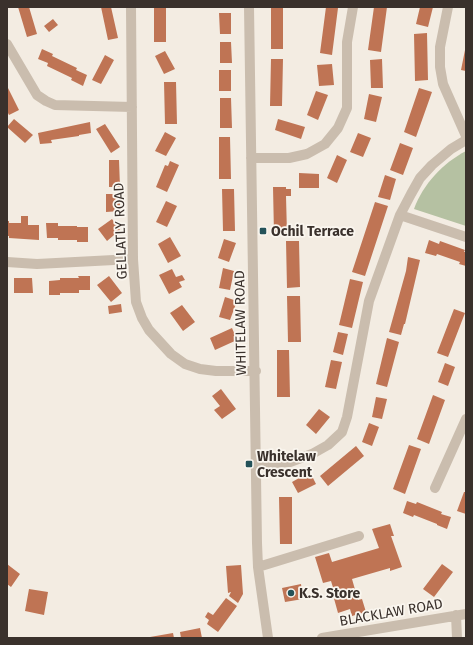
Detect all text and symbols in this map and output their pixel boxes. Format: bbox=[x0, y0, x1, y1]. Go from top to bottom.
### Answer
street label: GELLATLY ROAD bbox=[110, 182, 131, 280]
place label: Ochil Terrace bbox=[271, 223, 354, 240]
marker: Ochil Terrace bbox=[258, 226, 268, 236]
street label: WHITELAW ROAD bbox=[231, 270, 250, 376]
place label: Whitelaw Crescent bbox=[257, 448, 316, 481]
marker: Whitelaw Crescent bbox=[244, 459, 254, 469]
place label: K.S. Store bbox=[299, 585, 360, 602]
marker: K.S. Store bbox=[286, 588, 296, 598]
street label: BLACKLAW ROAD bbox=[338, 595, 444, 630]

